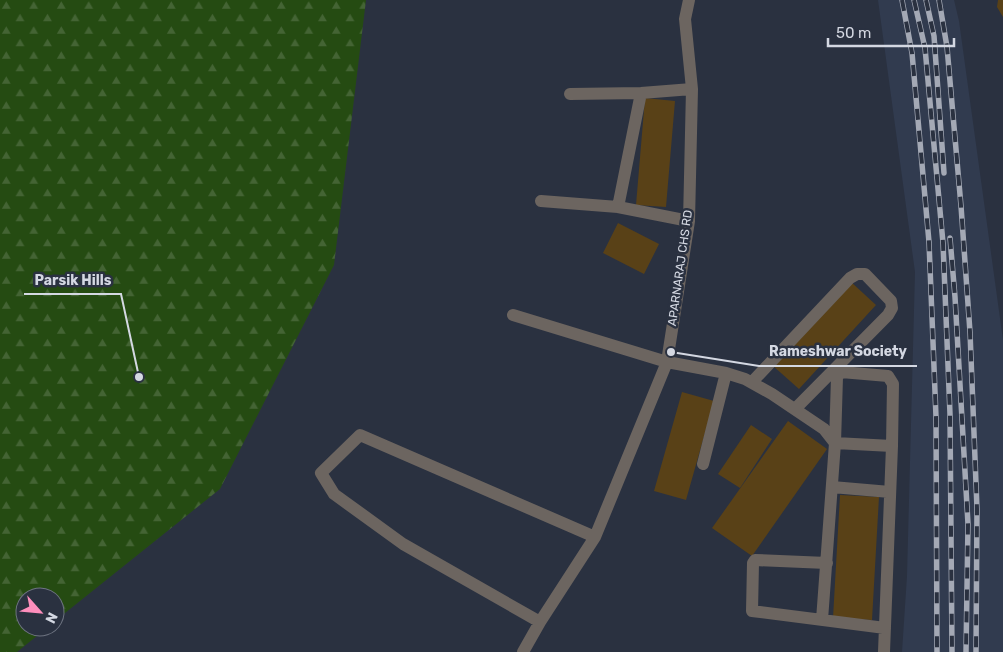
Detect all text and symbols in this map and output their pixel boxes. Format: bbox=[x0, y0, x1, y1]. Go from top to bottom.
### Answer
scale bar bbox=[828, 15, 954, 47]
text: 50 m bbox=[836, 24, 871, 42]
street label: APARNARAJ CHS RD bbox=[665, 209, 695, 327]
callout: Parsik Hills bbox=[24, 265, 121, 294]
text: Parsik Hills bbox=[35, 272, 112, 289]
callout: Rameshwar Society bbox=[759, 337, 917, 366]
text: Rameshwar Society bbox=[769, 343, 908, 360]
north arrow bbox=[15, 587, 65, 637]
text: N bbox=[41, 609, 61, 626]

